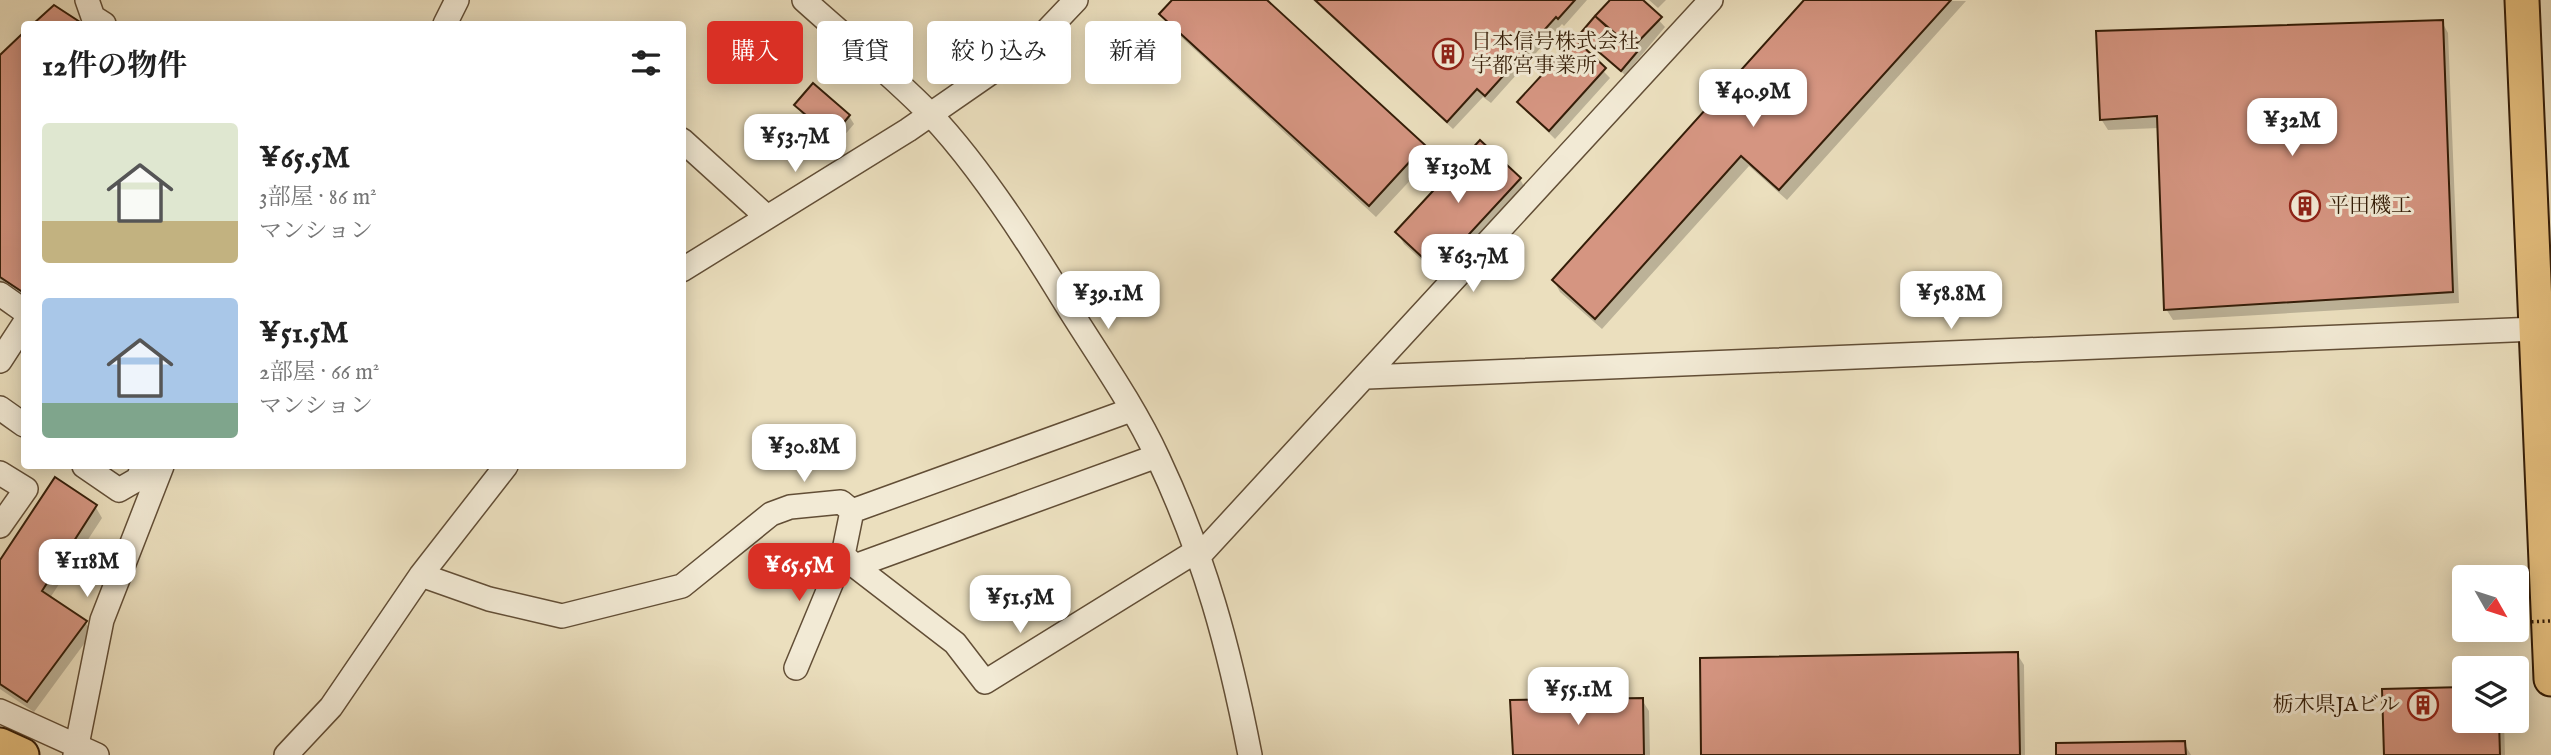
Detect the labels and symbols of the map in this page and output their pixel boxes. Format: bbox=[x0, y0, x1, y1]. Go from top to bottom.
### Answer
place label: 日本信号株式会社 宇都宮事業所 bbox=[1471, 29, 1639, 80]
building icon: 日本信号株式会社 宇都宮事業所 bbox=[1431, 37, 1465, 71]
pin: ¥40.9M bbox=[1696, 69, 1810, 129]
pin: ¥32M bbox=[2251, 99, 2333, 158]
pin: ¥53.7M bbox=[738, 114, 852, 174]
pin: ¥130M bbox=[1409, 146, 1507, 205]
building icon: 平田機工 bbox=[2288, 189, 2322, 223]
place label: 平田機工 bbox=[2328, 193, 2412, 220]
pin: ¥63.7M bbox=[1416, 234, 1530, 294]
pin: ¥39.1M bbox=[1051, 272, 1165, 331]
pin: ¥58.8M bbox=[1894, 272, 2008, 331]
pin: ¥30.8M bbox=[747, 424, 861, 484]
pin: ¥118M bbox=[38, 540, 136, 599]
pin: ¥65.5M bbox=[742, 544, 856, 603]
north arrow bbox=[2452, 565, 2529, 642]
pin: ¥51.5M bbox=[963, 576, 1077, 635]
pin: ¥55.1M bbox=[1521, 668, 1635, 727]
building icon: 栃木県JAビル bbox=[2406, 688, 2440, 722]
place label: 栃木県JAビル bbox=[2273, 692, 2400, 719]

